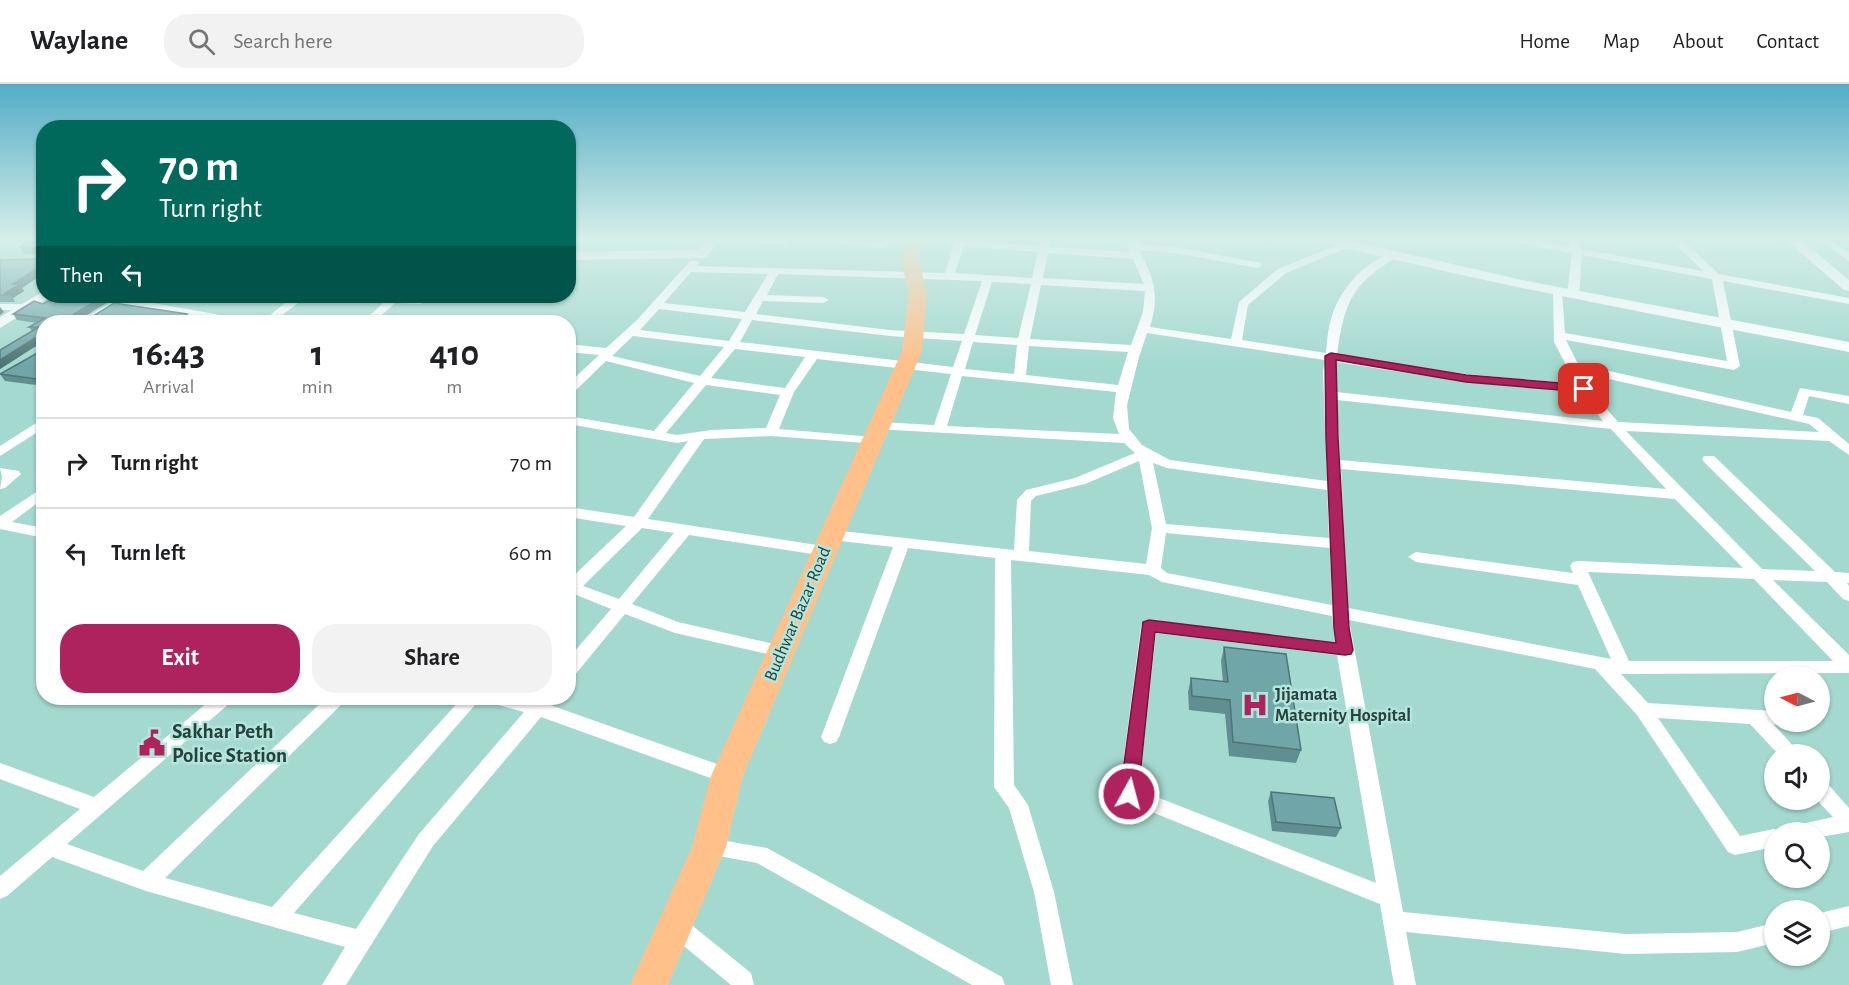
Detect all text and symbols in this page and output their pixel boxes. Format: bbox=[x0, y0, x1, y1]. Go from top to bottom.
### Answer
search box bbox=[164, 14, 584, 68]
icon: search bbox=[185, 25, 218, 58]
text: Waylane bbox=[30, 27, 128, 55]
text: Search here bbox=[233, 30, 333, 52]
text: Home bbox=[1519, 31, 1570, 52]
text: Map bbox=[1603, 31, 1640, 52]
text: About bbox=[1673, 31, 1723, 52]
text: Contact bbox=[1756, 31, 1819, 52]
icon: right bbox=[60, 144, 138, 222]
text: 70 m bbox=[159, 146, 239, 188]
text: Turn right bbox=[159, 195, 262, 222]
icon: left bbox=[116, 258, 149, 291]
text: Then bbox=[60, 264, 104, 286]
text: 16:43 bbox=[133, 336, 205, 372]
text: 1 bbox=[311, 336, 324, 372]
text: 410 bbox=[429, 336, 479, 372]
pin bbox=[1558, 363, 1609, 414]
icon: arrive bbox=[1567, 372, 1600, 405]
text: Arrival bbox=[143, 377, 195, 397]
text: min bbox=[302, 377, 333, 397]
text: m bbox=[446, 377, 462, 397]
icon: right bbox=[60, 447, 93, 480]
text: Turn right bbox=[111, 452, 198, 474]
text: 70 m bbox=[510, 452, 552, 474]
icon: left bbox=[60, 537, 93, 570]
text: Turn left bbox=[111, 542, 185, 564]
text: 60 m bbox=[509, 542, 552, 564]
street label: Budhwar Bazar Road bbox=[762, 544, 834, 684]
button: Exit bbox=[60, 624, 300, 693]
button: Share bbox=[312, 624, 552, 693]
north arrow bbox=[1764, 666, 1830, 732]
map controls bbox=[1764, 666, 1830, 966]
place label: Jijamata Maternity Hospital bbox=[1275, 686, 1411, 725]
hospital icon: Jijamata Maternity Hospital bbox=[1240, 690, 1270, 720]
place label: Sakhar Peth Police Station bbox=[172, 721, 287, 766]
public building icon: Sakhar Peth Police Station bbox=[137, 728, 167, 758]
button: sound bbox=[1764, 744, 1830, 810]
position arrow bbox=[1097, 762, 1161, 826]
button: search bbox=[1764, 822, 1830, 888]
button: layers bbox=[1764, 900, 1830, 966]

